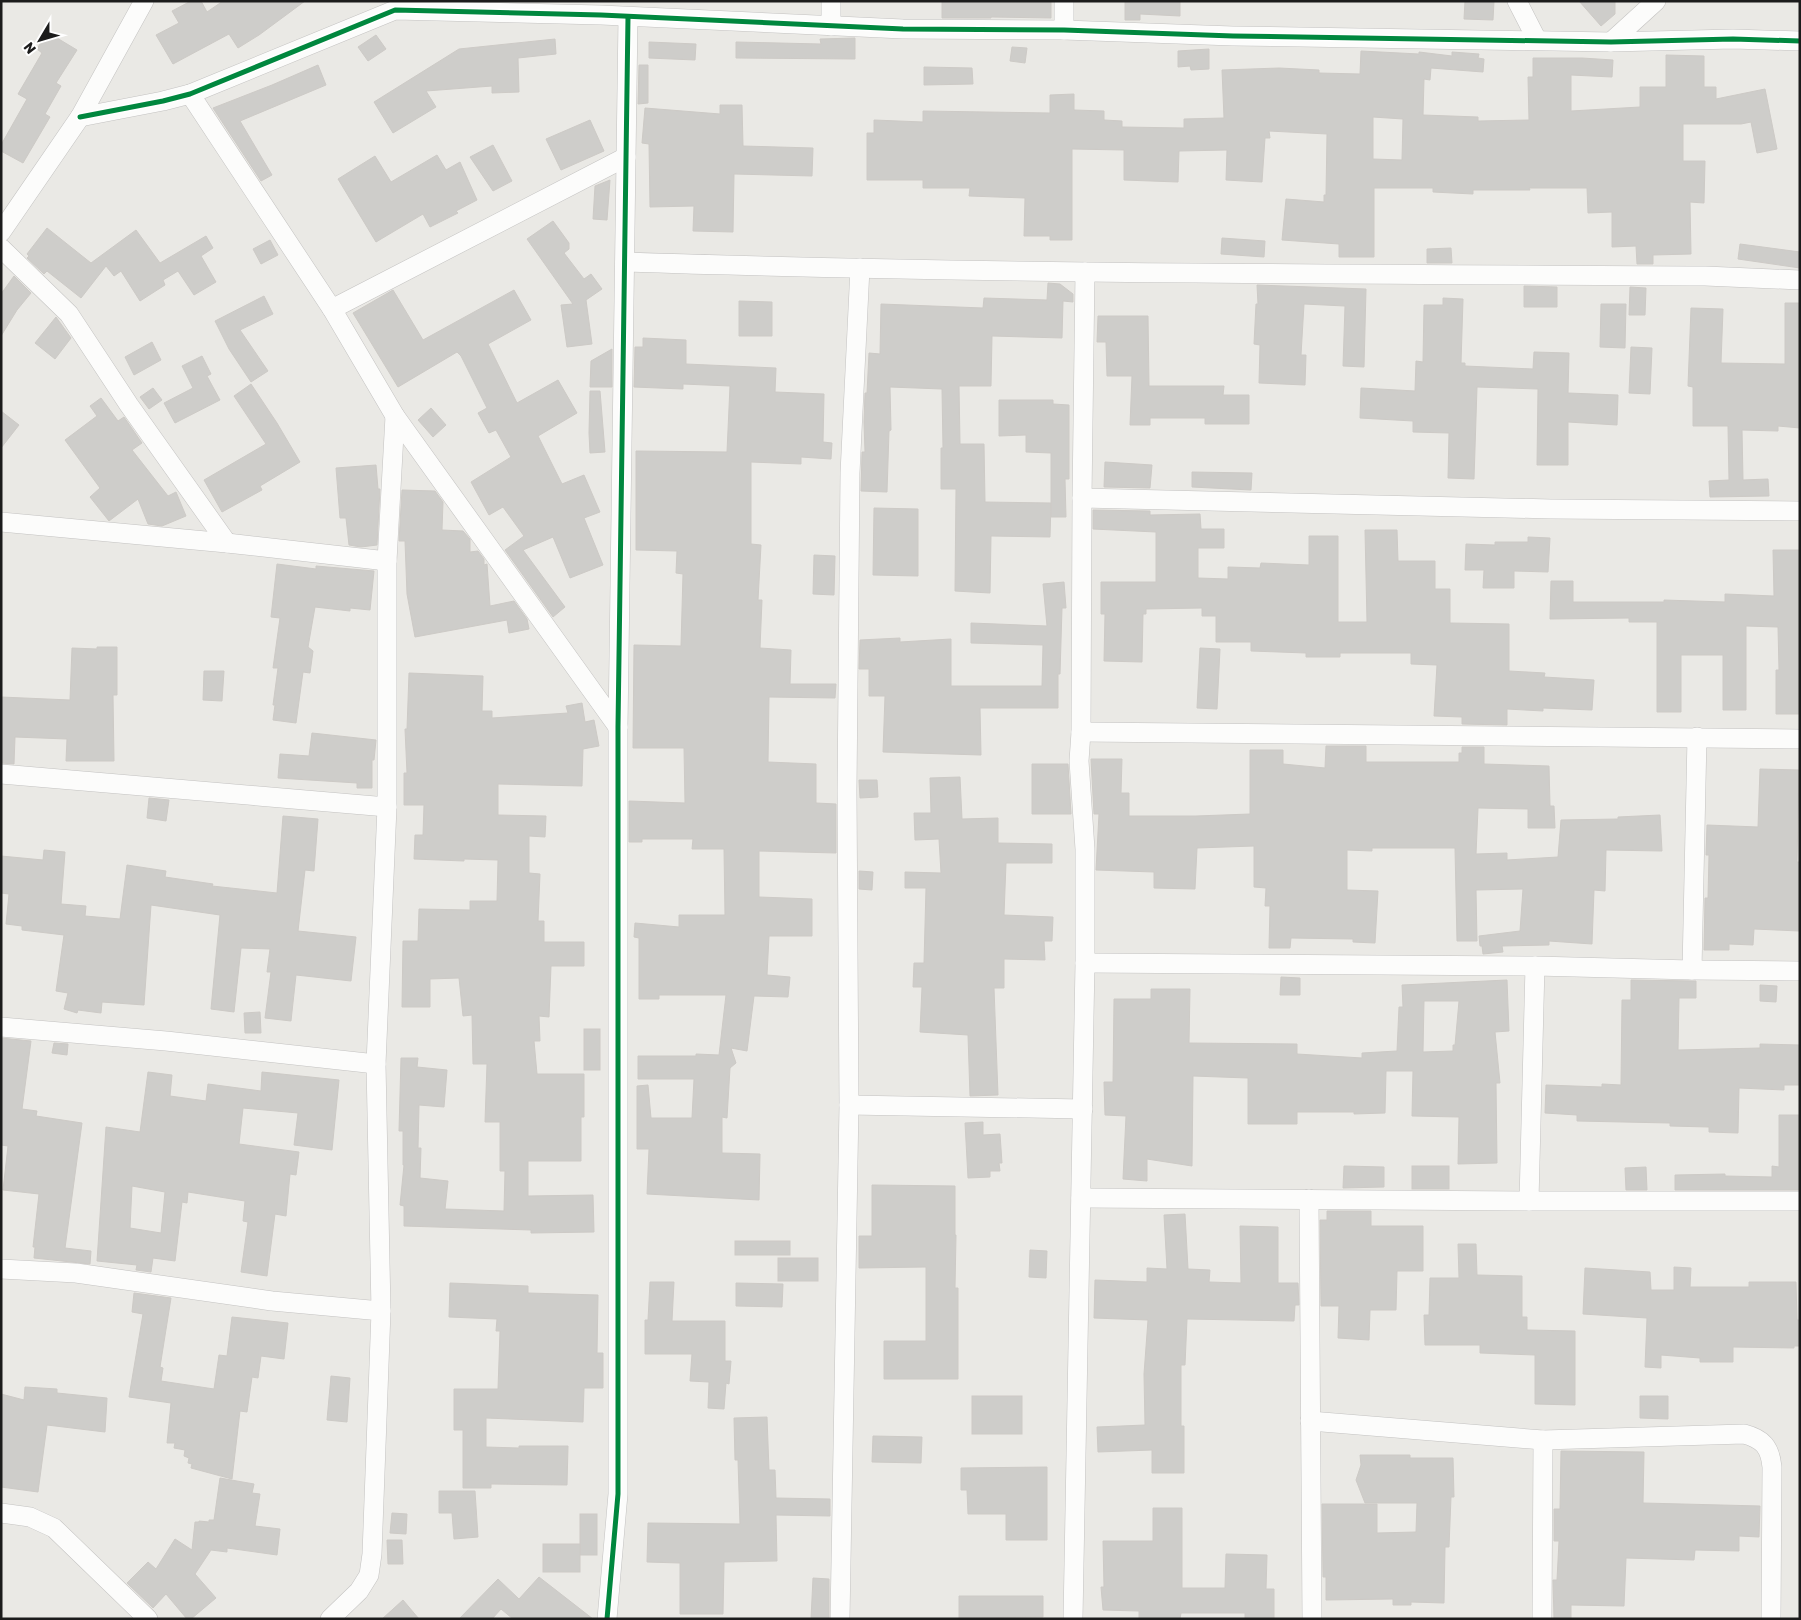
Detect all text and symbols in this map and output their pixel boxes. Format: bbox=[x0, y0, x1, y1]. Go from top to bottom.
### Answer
north arrow bbox=[15, 15, 65, 65]
text: N bbox=[20, 38, 40, 57]

